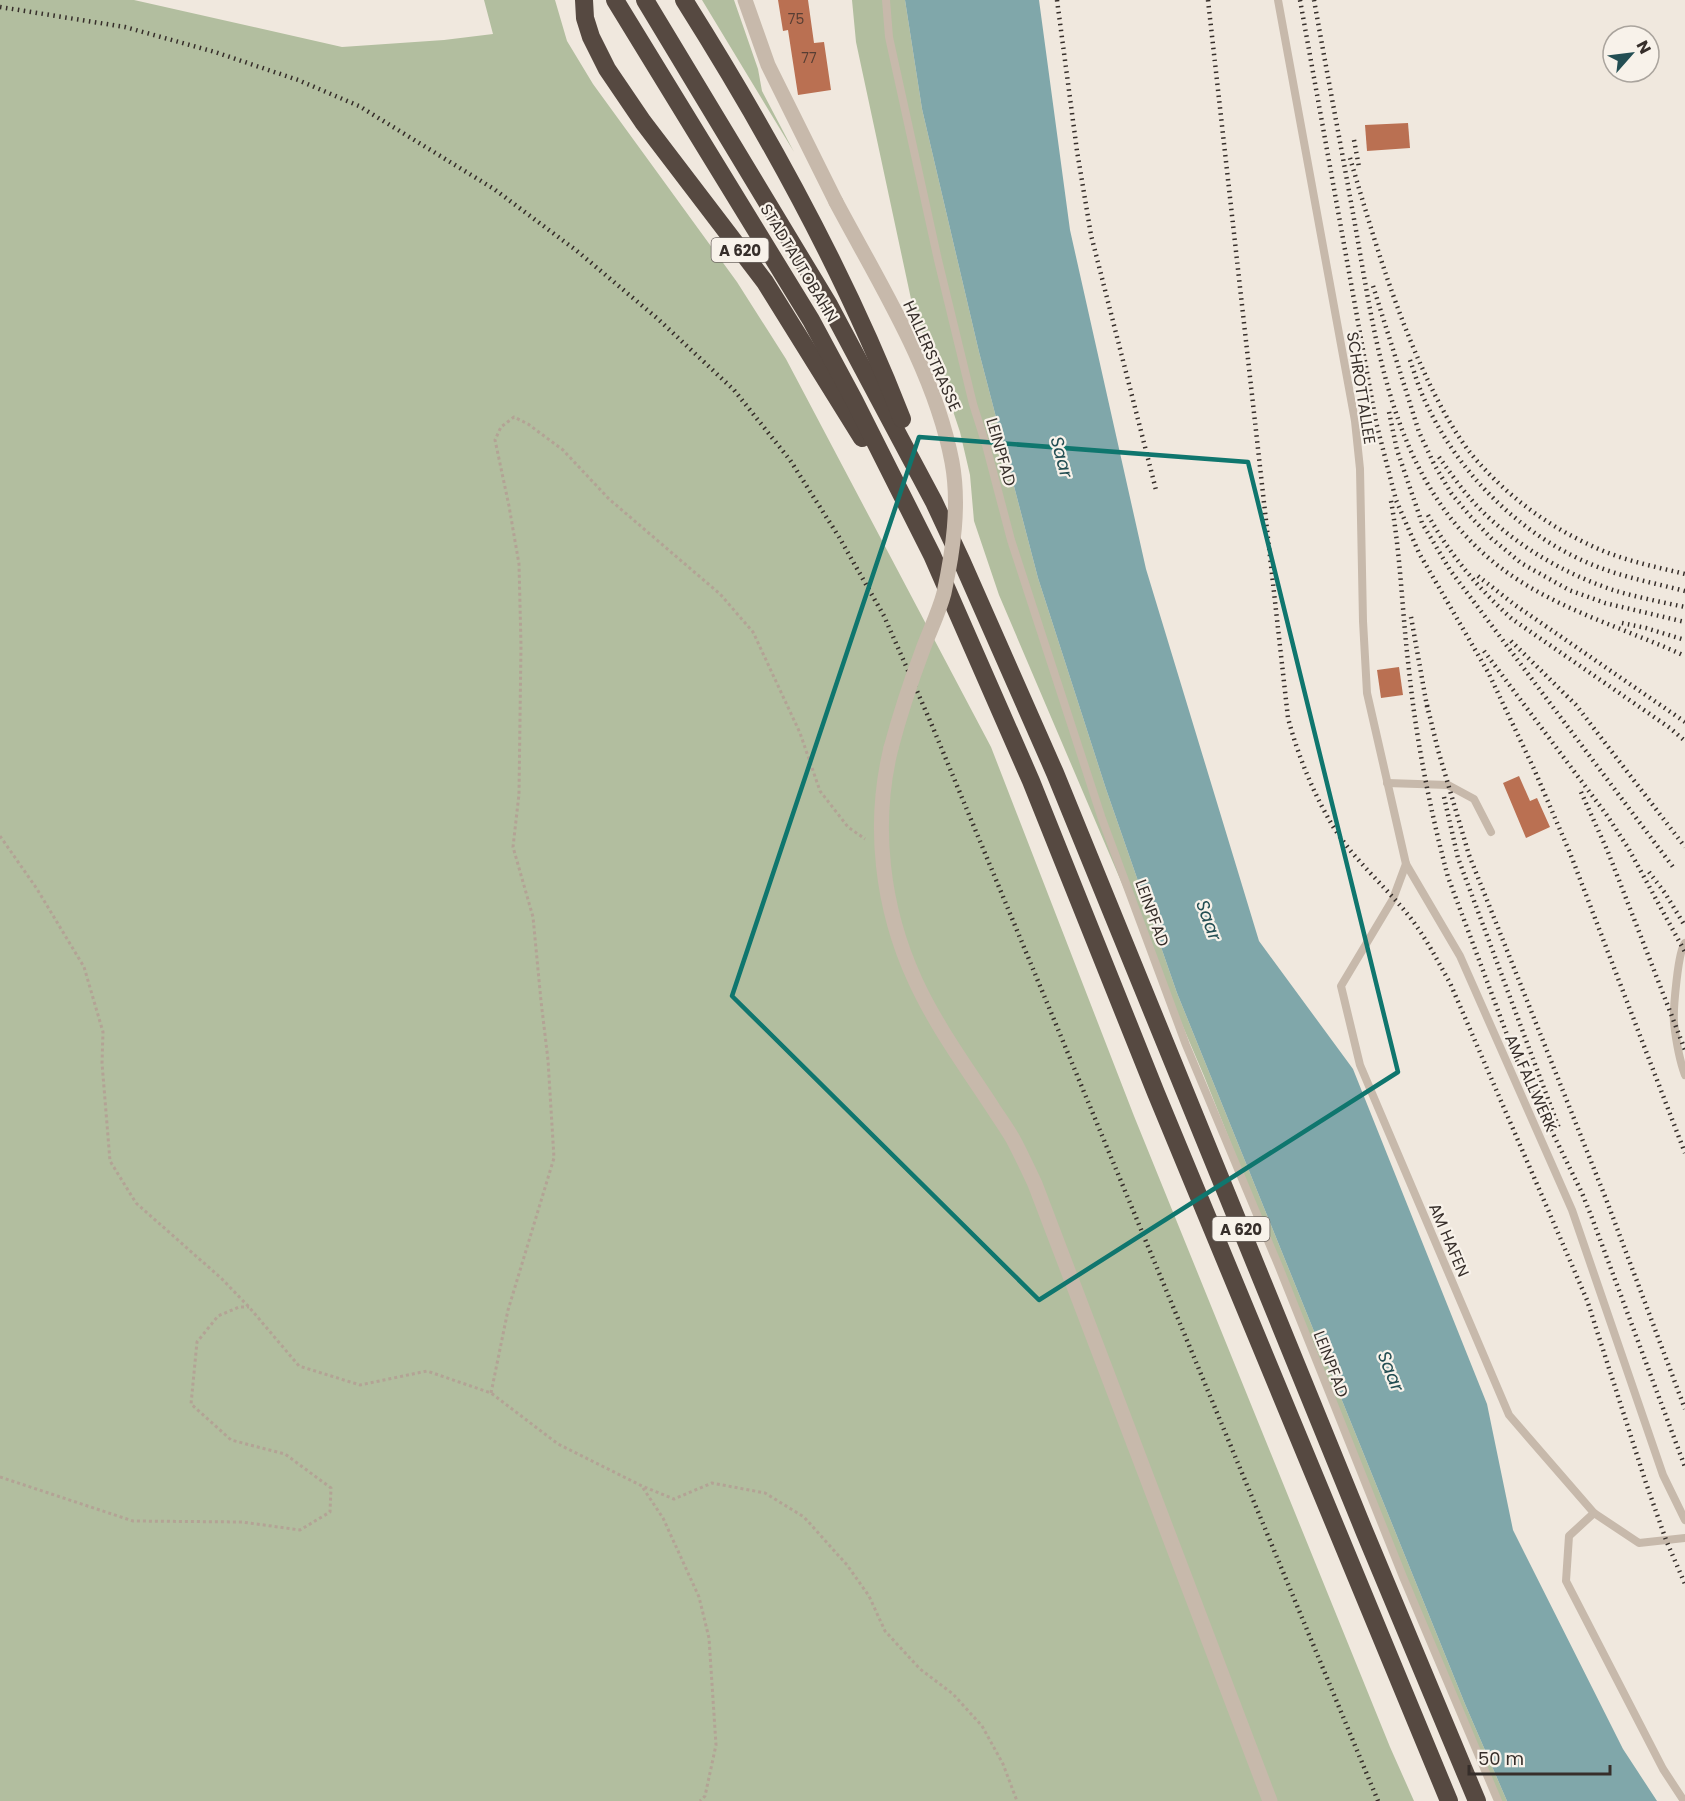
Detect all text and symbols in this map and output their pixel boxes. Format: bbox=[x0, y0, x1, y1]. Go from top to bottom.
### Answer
house number: 75 bbox=[788, 9, 804, 29]
north arrow bbox=[1601, 24, 1661, 84]
text: N bbox=[1631, 36, 1657, 58]
house number: 77 bbox=[801, 48, 817, 68]
street label: STADTAUTOBAHN bbox=[754, 199, 844, 327]
road number: A 620 bbox=[712, 238, 768, 262]
street label: HALLERSTRASSE bbox=[897, 297, 967, 415]
street label: SCHROTTALLEE bbox=[1341, 330, 1381, 446]
street label: LEINPFAD bbox=[980, 415, 1022, 489]
water label: Saar bbox=[1045, 434, 1080, 482]
street label: LEINPFAD bbox=[1129, 876, 1175, 950]
water label: Saar bbox=[1190, 896, 1228, 945]
street label: AM FALLWERK bbox=[1499, 1031, 1563, 1136]
street label: AM HAFEN bbox=[1423, 1200, 1475, 1280]
road number: A 620 bbox=[1212, 1217, 1270, 1241]
street label: LEINPFAD bbox=[1308, 1327, 1354, 1401]
water label: Saar bbox=[1372, 1347, 1411, 1396]
scale bar bbox=[1469, 1738, 1610, 1776]
text: 50 m bbox=[1478, 1746, 1524, 1771]

